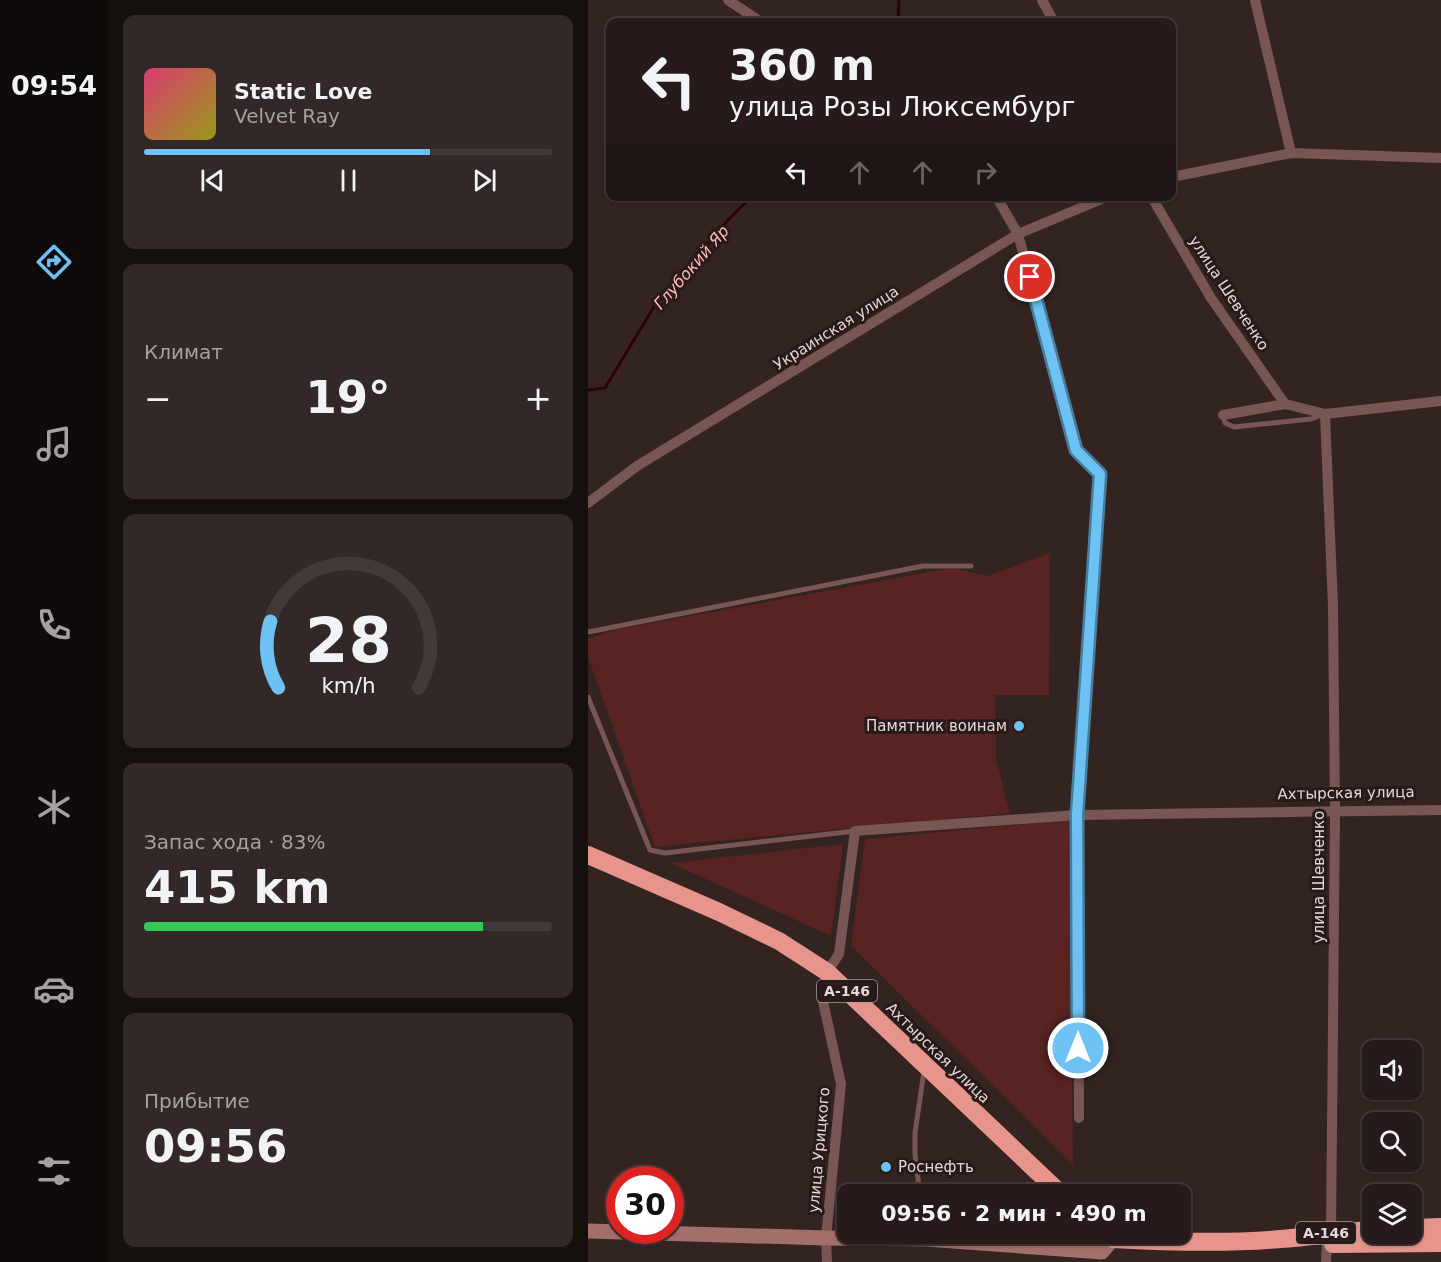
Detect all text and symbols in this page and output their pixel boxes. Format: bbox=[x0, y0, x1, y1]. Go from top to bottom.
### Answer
text: 360 m bbox=[729, 41, 875, 90]
icon: left bbox=[630, 42, 708, 120]
text: 09:54 bbox=[11, 70, 97, 101]
text: Static Love bbox=[234, 79, 372, 104]
text: улица Розы Люксембург bbox=[729, 91, 1075, 122]
text: Velvet Ray bbox=[234, 104, 340, 128]
icon: left bbox=[780, 156, 813, 189]
icon: ahead bbox=[843, 156, 876, 189]
icon: ahead bbox=[906, 156, 939, 189]
icon: right bbox=[969, 156, 1002, 189]
icon: previous bbox=[196, 164, 229, 197]
icon: pause bbox=[332, 164, 365, 197]
icon: next bbox=[468, 164, 501, 197]
water label: Глубокий Яр bbox=[650, 221, 733, 313]
street label: улица Шевченко bbox=[1185, 232, 1273, 354]
icon: directions bbox=[33, 241, 75, 283]
pin bbox=[1004, 251, 1055, 302]
icon: arrive bbox=[1013, 260, 1046, 293]
street label: Украинская улица bbox=[770, 282, 902, 374]
text: Климат bbox=[144, 340, 223, 364]
text: 19° bbox=[305, 371, 391, 424]
text: − bbox=[144, 379, 172, 418]
text: + bbox=[524, 379, 552, 418]
icon: music bbox=[33, 423, 75, 465]
icon: phone bbox=[33, 604, 75, 646]
text: 28 bbox=[305, 604, 391, 677]
text: km/h bbox=[321, 673, 375, 698]
place label: Памятник воинам bbox=[866, 717, 1007, 735]
marker: Памятник воинам bbox=[1012, 719, 1026, 733]
street label: Ахтырская улица bbox=[1277, 783, 1415, 803]
icon: climate bbox=[33, 786, 75, 828]
street label: улица Шевченко bbox=[1310, 811, 1328, 943]
text: Запас хода · 83% bbox=[144, 830, 325, 854]
text: 415 km bbox=[144, 861, 330, 914]
icon: car bbox=[33, 968, 75, 1010]
road number: А-146 bbox=[817, 980, 877, 1002]
street label: Ахтырская улица bbox=[882, 999, 994, 1107]
position arrow bbox=[1046, 1016, 1110, 1080]
map controls bbox=[1362, 1040, 1422, 1244]
button: sound bbox=[1362, 1040, 1422, 1100]
street label: улица Урицкого bbox=[805, 1086, 833, 1214]
text: Прибытие bbox=[144, 1089, 250, 1113]
button: search bbox=[1362, 1112, 1422, 1172]
text: 09:56 bbox=[144, 1120, 287, 1173]
icon: filters bbox=[33, 1150, 75, 1192]
place label: Роснефть bbox=[898, 1158, 974, 1176]
marker: Роснефть bbox=[879, 1160, 893, 1174]
speed limit sign: 30 bbox=[606, 1166, 684, 1244]
button: layers bbox=[1362, 1184, 1422, 1244]
text: 09:56 · 2 мин · 490 m bbox=[881, 1201, 1147, 1226]
road number: А-146 bbox=[1296, 1222, 1356, 1244]

